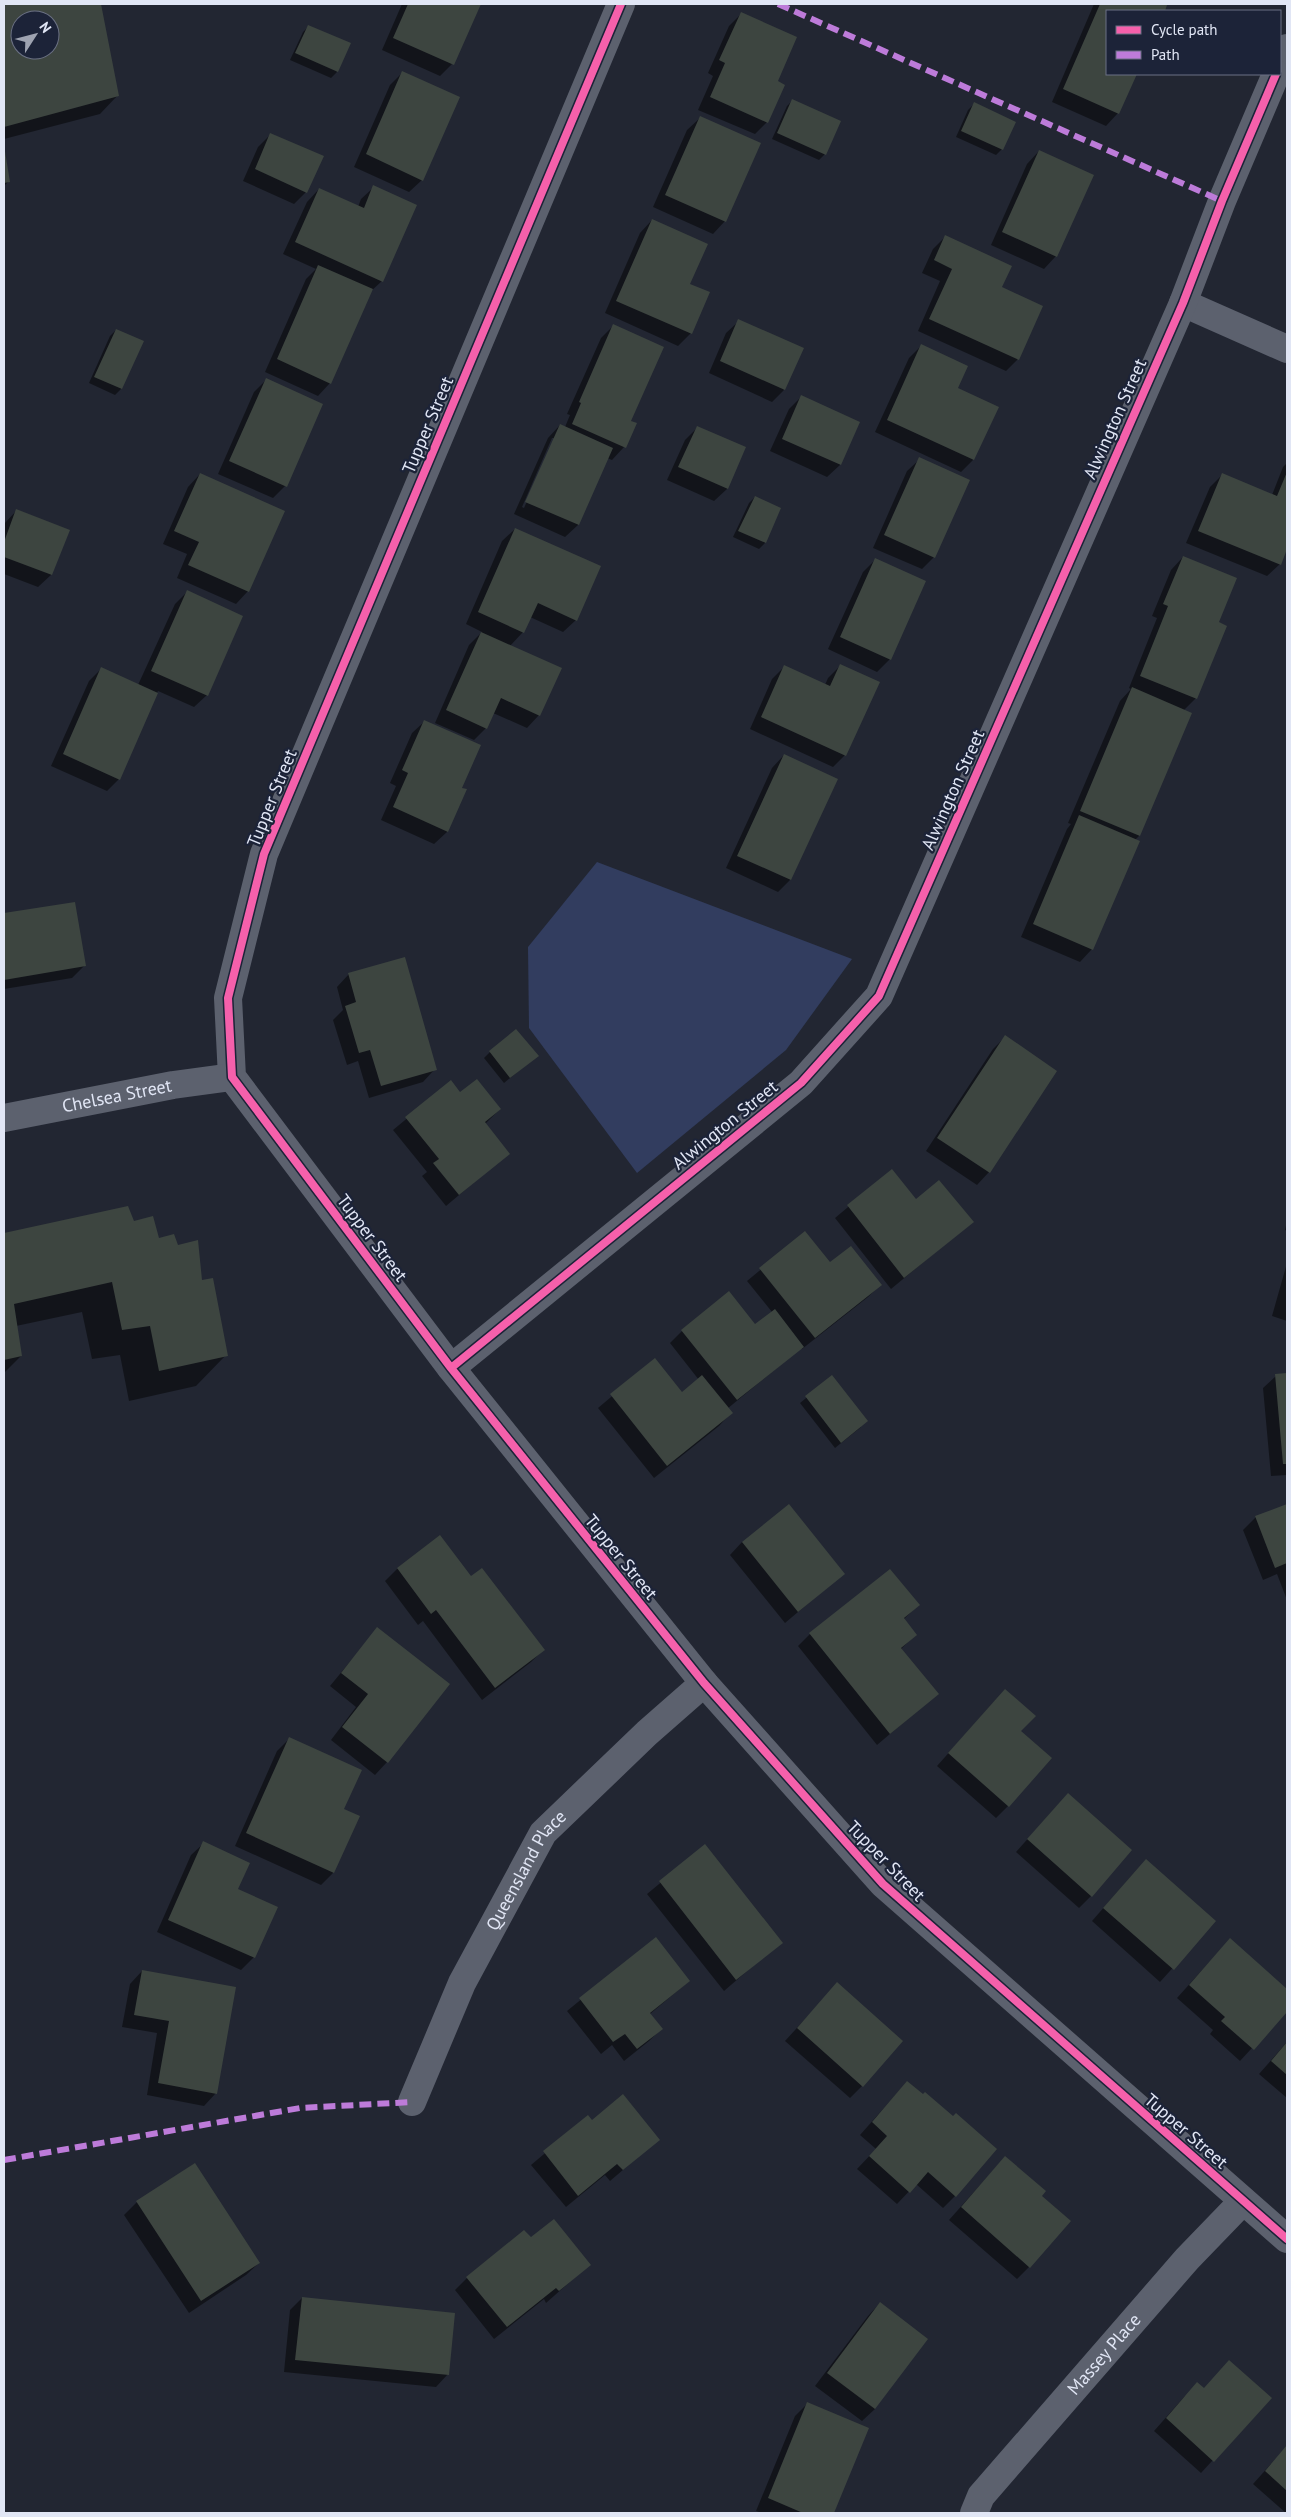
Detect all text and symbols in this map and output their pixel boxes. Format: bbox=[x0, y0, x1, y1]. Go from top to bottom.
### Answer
north arrow bbox=[10, 10, 60, 60]
legend bbox=[1106, 10, 1281, 75]
text: N bbox=[36, 18, 56, 36]
text: Cycle path bbox=[1151, 20, 1217, 39]
text: Path bbox=[1151, 45, 1180, 64]
street label: Alwington Street bbox=[1078, 355, 1151, 483]
street label: Tupper Street bbox=[397, 373, 458, 477]
street label: Alwington Street bbox=[916, 726, 989, 854]
street label: Tupper Street bbox=[242, 746, 302, 850]
street label: Chelsea Street bbox=[60, 1074, 173, 1117]
street label: Alwington Street bbox=[667, 1075, 782, 1174]
street label: Tupper Street bbox=[332, 1190, 413, 1286]
street label: Tupper Street bbox=[580, 1509, 663, 1604]
street label: Queensland Place bbox=[481, 1805, 571, 1934]
street label: Tupper Street bbox=[842, 1816, 931, 1906]
street label: Tupper Street bbox=[1140, 2088, 1233, 2173]
street label: Massey Place bbox=[1062, 2308, 1145, 2400]

